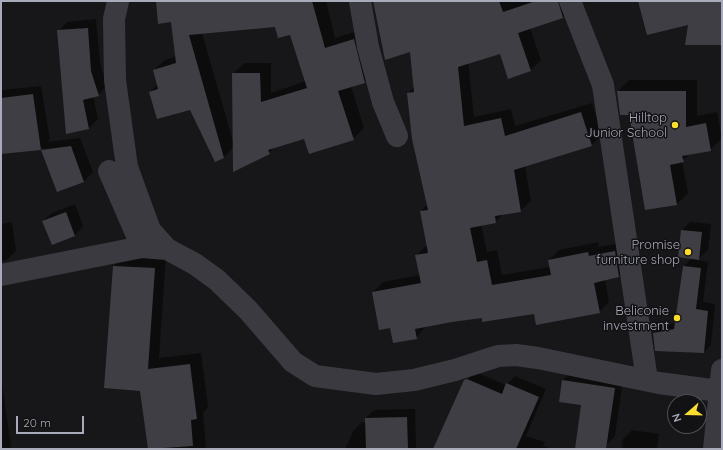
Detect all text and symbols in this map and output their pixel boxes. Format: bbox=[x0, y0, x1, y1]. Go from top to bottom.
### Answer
place label: Hilltop Junior School bbox=[585, 110, 667, 141]
marker: Hilltop Junior School bbox=[670, 120, 680, 130]
place label: Promise furniture shop bbox=[596, 237, 680, 268]
marker: Promise furniture shop bbox=[683, 247, 693, 257]
place label: Beliconie investment bbox=[603, 303, 669, 334]
marker: Beliconie investment bbox=[672, 313, 682, 323]
north arrow bbox=[667, 394, 707, 434]
scale bar bbox=[18, 408, 86, 434]
text: N bbox=[669, 412, 685, 424]
text: 20 m bbox=[23, 415, 51, 430]

